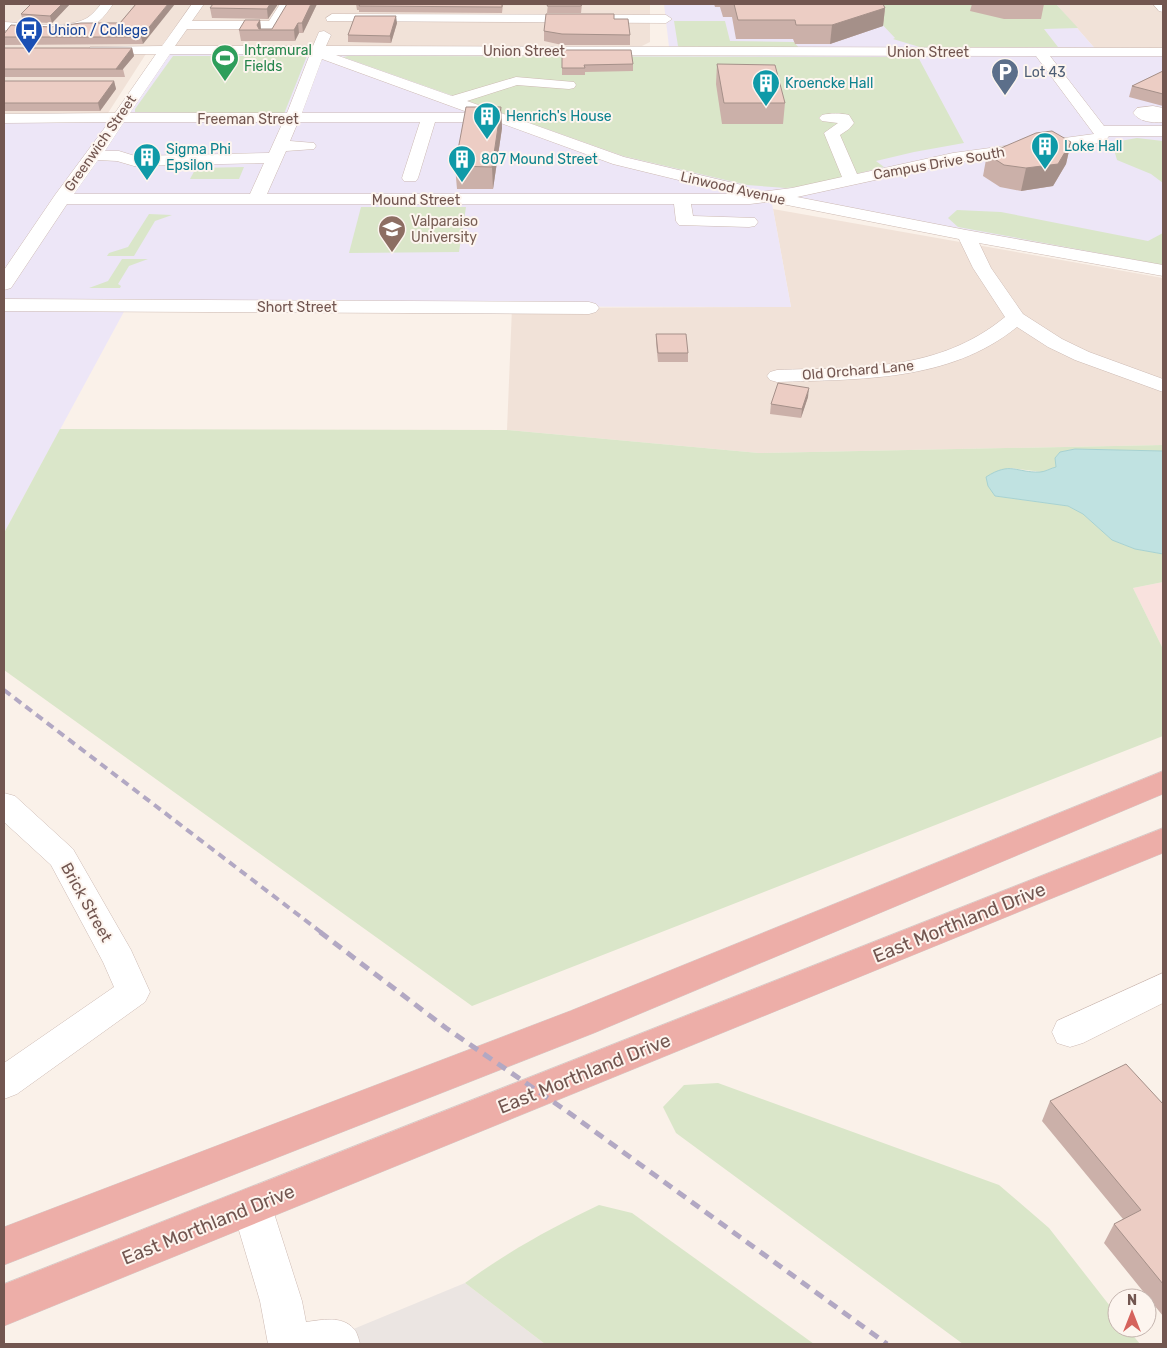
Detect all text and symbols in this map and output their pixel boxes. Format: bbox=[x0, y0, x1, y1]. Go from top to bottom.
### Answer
bus stop icon: Union / College bbox=[14, 15, 44, 54]
place label: Union / College bbox=[48, 22, 148, 39]
place label: Intramural Fields bbox=[244, 42, 312, 75]
sports icon: Intramural Fields bbox=[210, 43, 240, 82]
street label: Union Street bbox=[483, 43, 566, 60]
street label: Union Street bbox=[887, 44, 970, 61]
parking icon: Lot 43 bbox=[990, 57, 1020, 96]
place label: Lot 43 bbox=[1024, 64, 1066, 81]
building icon: Kroencke Hall bbox=[751, 68, 781, 107]
place label: Kroencke Hall bbox=[785, 75, 873, 92]
street label: Greenwich Street bbox=[61, 91, 140, 195]
building icon: Henrich's House bbox=[472, 101, 502, 140]
place label: Henrich's House bbox=[506, 108, 612, 125]
street label: Freeman Street bbox=[197, 111, 299, 128]
building icon: Loke Hall bbox=[1030, 131, 1060, 170]
place label: Loke Hall bbox=[1064, 138, 1122, 155]
place label: Sigma Phi Epsilon bbox=[166, 141, 231, 174]
building icon: Sigma Phi Epsilon bbox=[132, 142, 162, 181]
building icon: 807 Mound Street bbox=[447, 144, 477, 183]
street label: Campus Drive South bbox=[872, 144, 1006, 183]
place label: 807 Mound Street bbox=[481, 151, 598, 168]
street label: Linwood Avenue bbox=[679, 168, 787, 209]
street label: Mound Street bbox=[372, 192, 461, 209]
place label: Valparaiso University bbox=[411, 213, 478, 246]
school or university icon: Valparaiso University bbox=[377, 214, 407, 253]
street label: Short Street bbox=[257, 299, 338, 316]
street label: Old Orchard Lane bbox=[801, 357, 915, 384]
street label: Brick Street bbox=[57, 859, 116, 945]
street label: East Morthland Drive bbox=[869, 877, 1049, 968]
street label: East Morthland Drive bbox=[494, 1028, 674, 1119]
street label: East Morthland Drive bbox=[118, 1179, 298, 1270]
north arrow bbox=[1107, 1288, 1157, 1338]
text: N bbox=[1127, 1292, 1137, 1309]

